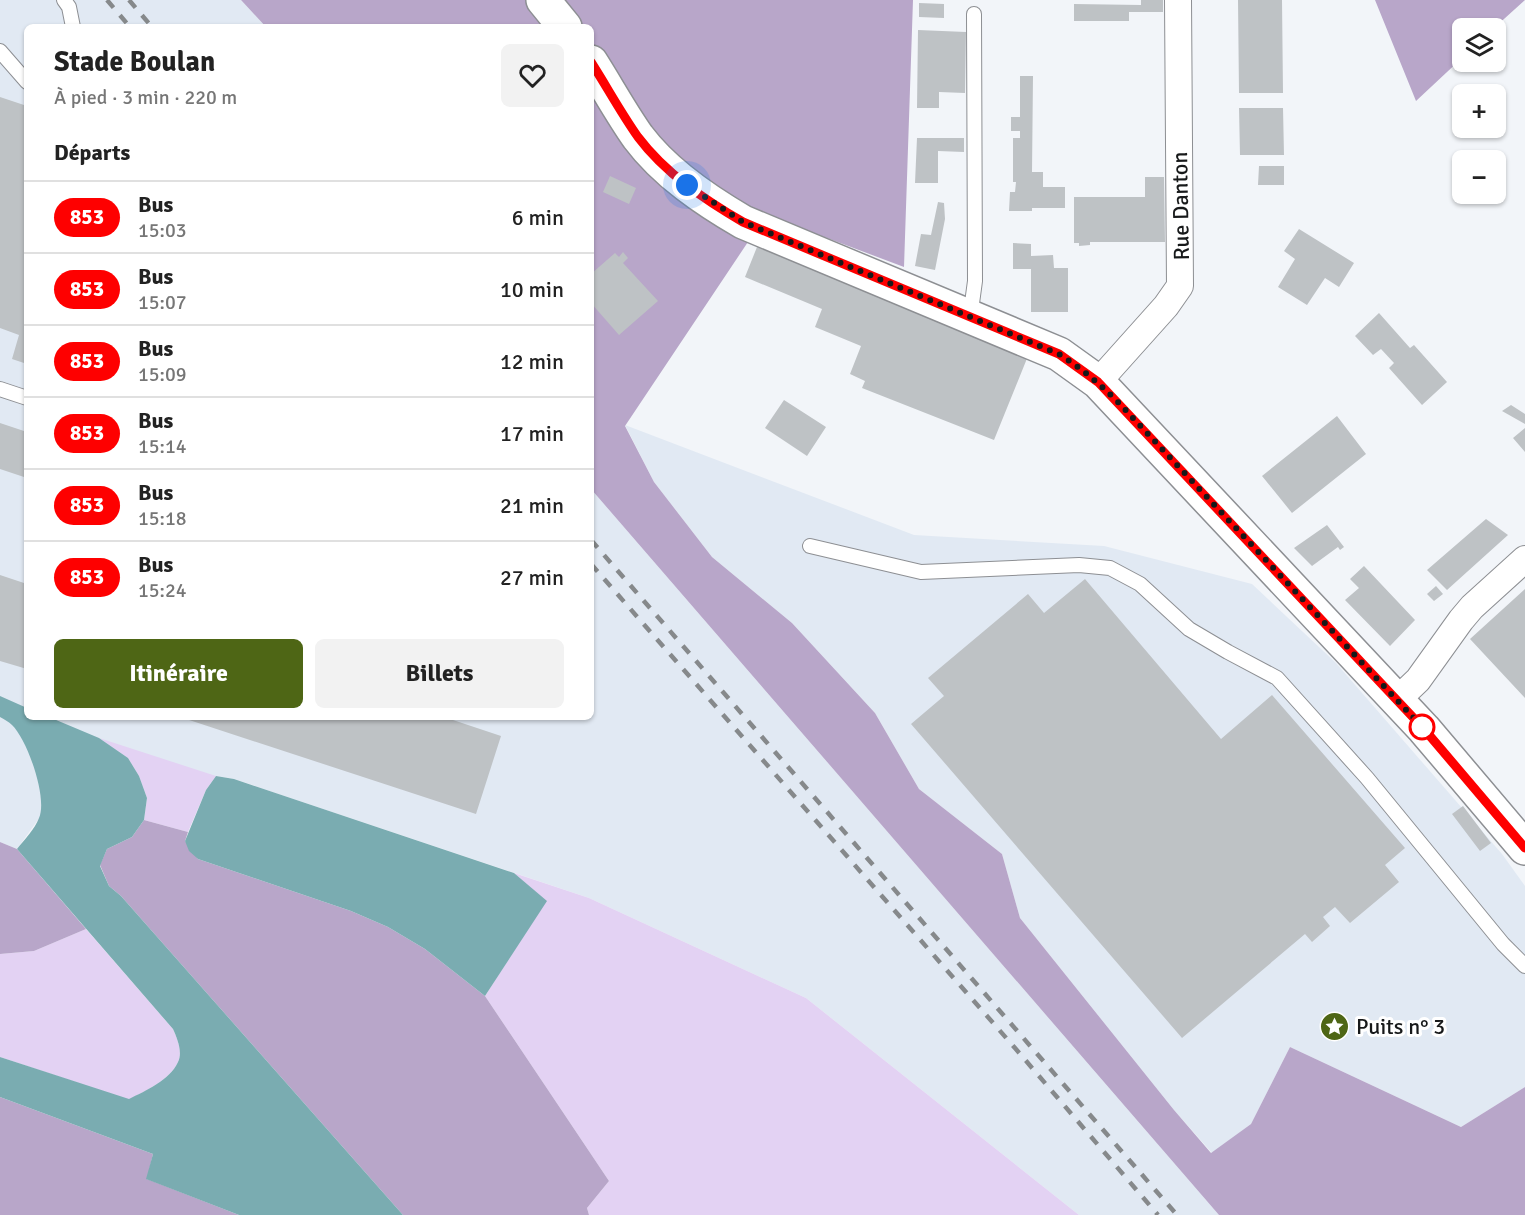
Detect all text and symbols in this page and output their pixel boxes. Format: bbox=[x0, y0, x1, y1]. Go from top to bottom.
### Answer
map controls bbox=[1452, 18, 1506, 204]
button: layers bbox=[1452, 18, 1506, 72]
button: heart bbox=[501, 44, 564, 107]
text: Stade Boulan bbox=[54, 45, 215, 79]
button: + bbox=[1452, 84, 1506, 138]
text: À pied · 3 min · 220 m bbox=[54, 85, 237, 110]
text: Départs bbox=[54, 139, 130, 166]
button: − bbox=[1452, 150, 1506, 204]
street label: Rue Danton bbox=[1166, 151, 1195, 261]
your location bbox=[672, 170, 702, 200]
text: Bus bbox=[138, 191, 173, 218]
text: 853 bbox=[70, 204, 104, 230]
text: 6 min bbox=[512, 204, 564, 231]
text: 15:03 bbox=[138, 218, 187, 243]
text: Bus bbox=[138, 263, 173, 290]
text: 853 bbox=[70, 276, 104, 302]
text: 10 min bbox=[500, 276, 564, 303]
text: 15:07 bbox=[138, 290, 187, 315]
text: Bus bbox=[138, 335, 173, 362]
text: 853 bbox=[70, 348, 104, 374]
text: 12 min bbox=[500, 348, 564, 375]
text: 15:09 bbox=[138, 362, 187, 387]
text: Bus bbox=[138, 407, 173, 434]
text: 853 bbox=[70, 420, 104, 446]
text: 17 min bbox=[500, 420, 564, 447]
text: 15:14 bbox=[138, 434, 187, 459]
text: Bus bbox=[138, 479, 173, 506]
text: 853 bbox=[70, 492, 104, 518]
text: 21 min bbox=[500, 492, 564, 519]
text: 15:18 bbox=[138, 506, 187, 531]
text: Bus bbox=[138, 551, 173, 578]
text: 853 bbox=[70, 564, 104, 590]
text: 27 min bbox=[500, 564, 564, 591]
text: 15:24 bbox=[138, 578, 187, 603]
button: Itinéraire bbox=[54, 639, 303, 708]
button: Billets bbox=[315, 639, 564, 708]
unlabelled marker bbox=[1409, 714, 1435, 740]
place icon: Puits n° 3 bbox=[1319, 1010, 1351, 1042]
place label: Puits n° 3 bbox=[1356, 1013, 1445, 1040]

